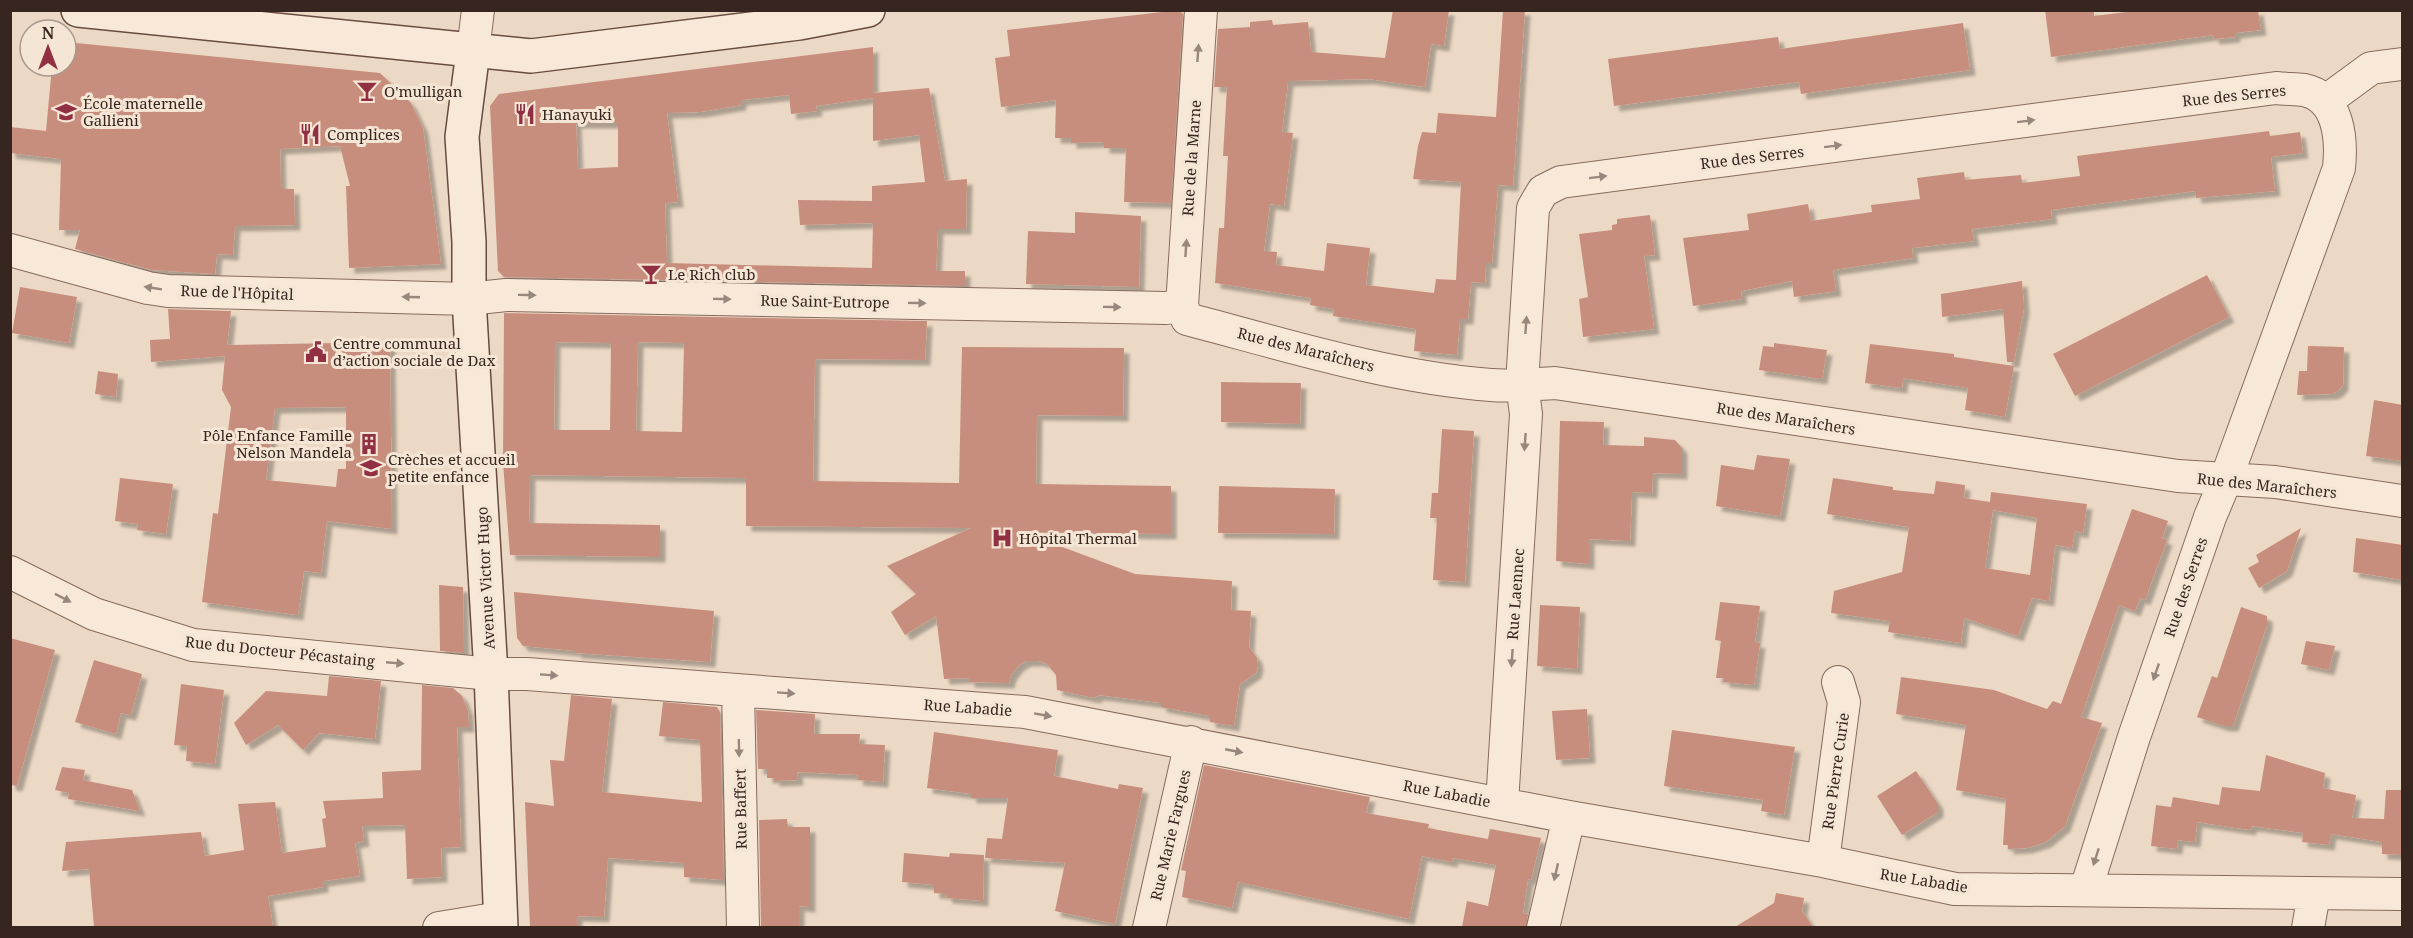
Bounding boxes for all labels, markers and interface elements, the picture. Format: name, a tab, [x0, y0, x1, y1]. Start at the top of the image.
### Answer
north arrow	[18, 18, 78, 78]
text: N	[42, 22, 55, 44]
one-way arrow	[1194, 44, 1203, 63]
bar icon: O'mulligan	[355, 79, 379, 103]
street label: Rue des Serres	[2181, 80, 2287, 110]
place label: O'mulligan	[384, 81, 463, 101]
place label: École maternelle Gallieni	[83, 93, 203, 130]
street label: Rue de la Marne	[1177, 99, 1205, 217]
school or university icon: École maternelle Gallieni	[54, 100, 78, 124]
restaurant icon: Hanayuki	[513, 102, 537, 126]
place label: Hanayuki	[542, 104, 612, 124]
one-way arrow	[2017, 116, 2036, 125]
restaurant icon: Complices	[298, 122, 322, 146]
place label: Complices	[327, 124, 400, 144]
street label: Rue des Serres	[1699, 141, 1805, 173]
one-way arrow	[1823, 141, 1842, 151]
one-way arrow	[1588, 172, 1607, 181]
one-way arrow	[1181, 238, 1190, 257]
bar icon: Le Rich club	[639, 262, 663, 286]
place label: Le Rich club	[668, 264, 755, 284]
street label: Rue de l'Hôpital	[180, 280, 294, 304]
one-way arrow	[143, 284, 162, 293]
one-way arrow	[518, 290, 537, 300]
street label: Rue Saint-Eutrope	[760, 290, 890, 312]
one-way arrow	[401, 292, 420, 302]
one-way arrow	[713, 294, 732, 304]
one-way arrow	[908, 298, 927, 308]
one-way arrow	[1103, 302, 1122, 312]
one-way arrow	[1521, 316, 1530, 335]
street label: Rue des Maraîchers	[1235, 322, 1377, 376]
place label: Centre communal d’action sociale de Dax	[333, 333, 496, 370]
public building icon: Centre communal d’action sociale de Dax	[304, 340, 328, 364]
street label: Rue des Maraîchers	[1715, 397, 1857, 439]
place label: Pôle Enfance Famille Nelson Mandela	[203, 425, 352, 462]
building icon: Pôle Enfance Famille Nelson Mandela	[357, 432, 381, 456]
one-way arrow	[1520, 432, 1529, 451]
place label: Crèches et accueil petite enfance	[388, 449, 516, 486]
school or university icon: Crèches et accueil petite enfance	[359, 456, 383, 480]
street label: Rue des Maraîchers	[2196, 468, 2338, 502]
street label: Avenue Victor Hugo	[471, 506, 499, 650]
hospital icon: Hôpital Thermal	[990, 526, 1014, 550]
place label: Hôpital Thermal	[1019, 528, 1137, 548]
street label: Rue des Serres	[2159, 534, 2212, 640]
street label: Rue Laennec	[1502, 547, 1528, 641]
one-way arrow	[54, 594, 71, 603]
street label: Rue du Docteur Pécastaing	[184, 631, 376, 671]
one-way arrow	[1507, 648, 1516, 667]
one-way arrow	[386, 658, 405, 668]
one-way arrow	[2151, 663, 2161, 681]
one-way arrow	[540, 670, 559, 680]
one-way arrow	[776, 688, 795, 698]
street label: Rue Labadie	[923, 694, 1013, 720]
one-way arrow	[1033, 711, 1052, 720]
street label: Rue Pierre Curie	[1817, 711, 1853, 831]
one-way arrow	[734, 739, 744, 758]
one-way arrow	[1225, 747, 1244, 756]
street label: Rue Marie Fargues	[1145, 767, 1195, 902]
street label: Rue Baffert	[729, 769, 751, 849]
street label: Rue Labadie	[1402, 775, 1492, 811]
one-way arrow	[2090, 848, 2100, 866]
one-way arrow	[1550, 863, 1560, 882]
street label: Rue Labadie	[1879, 863, 1969, 897]

